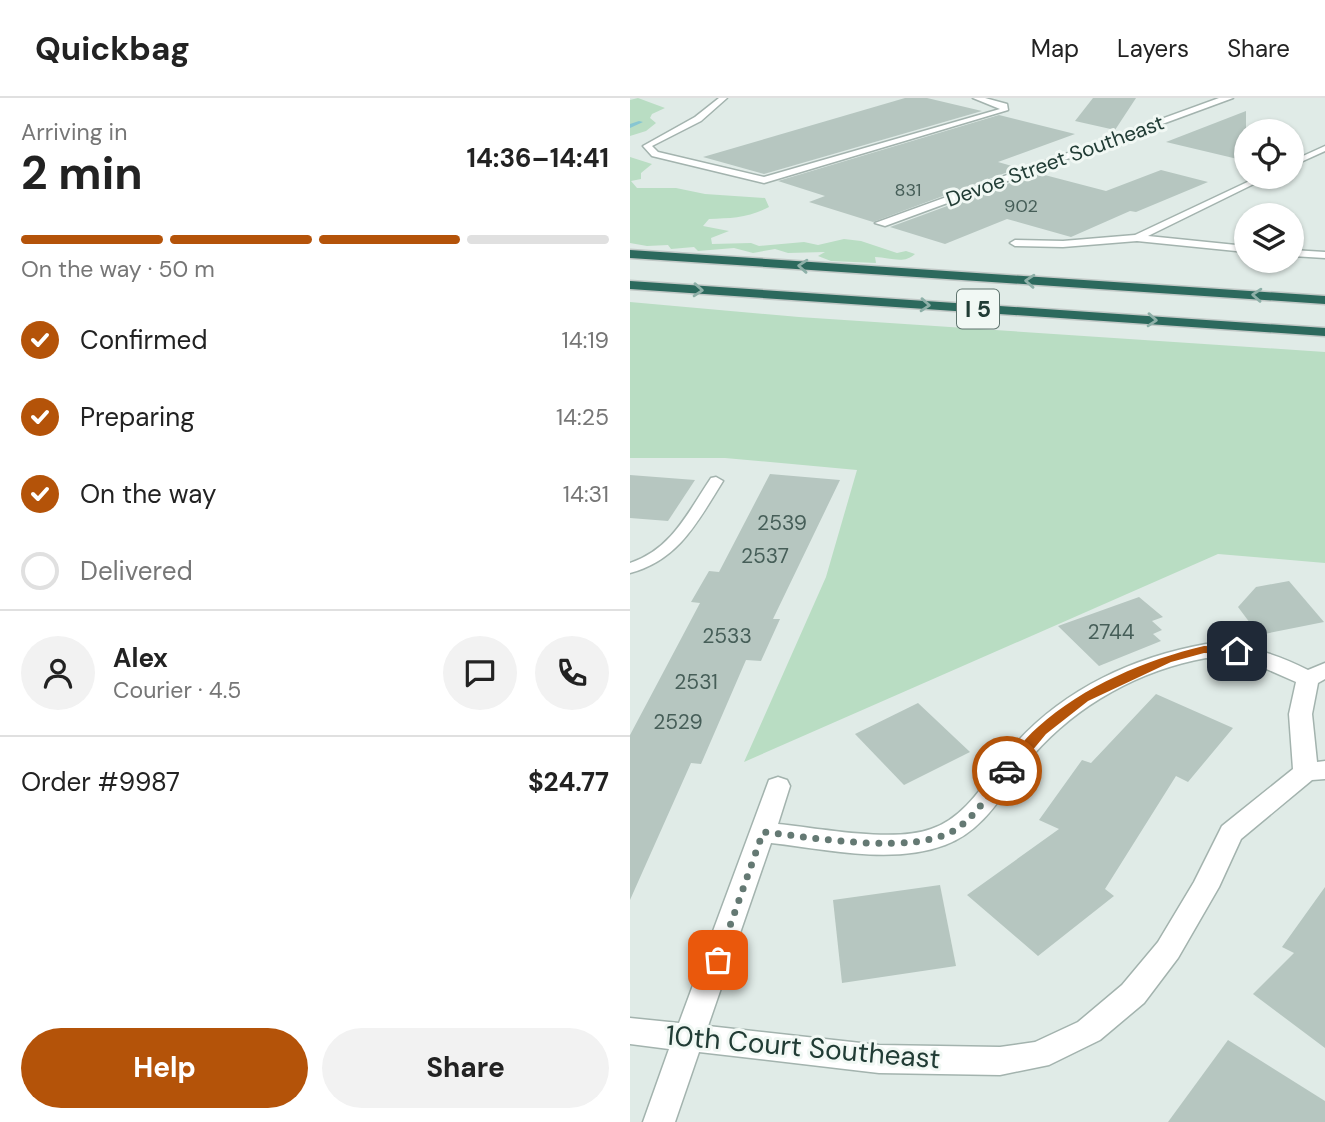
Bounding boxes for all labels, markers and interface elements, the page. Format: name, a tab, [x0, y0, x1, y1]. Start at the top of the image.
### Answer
text: Quickbag	[35, 27, 190, 70]
text: Map	[1031, 33, 1079, 64]
text: Layers	[1117, 33, 1189, 64]
text: Share	[1227, 33, 1290, 64]
street label: Devoe Street Southeast	[942, 108, 1168, 214]
text: Arriving in	[21, 117, 127, 147]
map controls	[1234, 119, 1304, 273]
button: locate	[1234, 119, 1304, 189]
text: 14:36–14:41	[466, 141, 609, 175]
text: 2 min	[21, 143, 143, 203]
house number: 831	[895, 178, 921, 202]
house number: 902	[1004, 194, 1038, 218]
button: layers	[1234, 203, 1304, 273]
text: On the way · 50 m	[21, 254, 215, 284]
one-way arrow	[797, 258, 808, 273]
one-way arrow	[1024, 273, 1035, 288]
one-way arrow	[693, 282, 704, 297]
one-way arrow	[1251, 288, 1262, 303]
road number: I 5	[957, 290, 999, 328]
one-way arrow	[920, 297, 931, 312]
one-way arrow	[1147, 313, 1158, 328]
icon: check	[21, 321, 59, 359]
text: Confirmed	[80, 323, 207, 357]
text: 14:19	[562, 325, 609, 355]
icon: check	[21, 398, 59, 436]
text: Preparing	[80, 400, 195, 434]
text: 14:25	[556, 402, 609, 432]
icon: check	[21, 475, 59, 513]
text: On the way	[80, 477, 216, 511]
text: 14:31	[563, 479, 609, 509]
house number: 2539	[757, 509, 807, 537]
house number: 2537	[741, 542, 789, 570]
text: Delivered	[80, 554, 193, 588]
house number: 2744	[1087, 618, 1135, 646]
pin	[1207, 621, 1267, 681]
house number: 2533	[702, 622, 752, 650]
icon: home	[1218, 632, 1256, 670]
button: person	[21, 636, 95, 710]
button: chat	[443, 636, 517, 710]
button: phone	[535, 636, 609, 710]
text: Alex	[113, 641, 168, 675]
house number: 2531	[674, 668, 718, 696]
text: Courier · 4.5	[113, 675, 241, 705]
house number: 2529	[653, 708, 703, 736]
courier	[972, 736, 1042, 806]
icon: car	[988, 752, 1026, 790]
text: Order #9987	[21, 765, 180, 799]
text: $24.77	[528, 765, 609, 799]
pin	[688, 930, 748, 990]
icon: bag	[699, 941, 737, 979]
street label: 10th Court Southeast	[664, 1017, 942, 1077]
button: Help	[21, 1028, 308, 1108]
button: Share	[322, 1028, 609, 1108]

